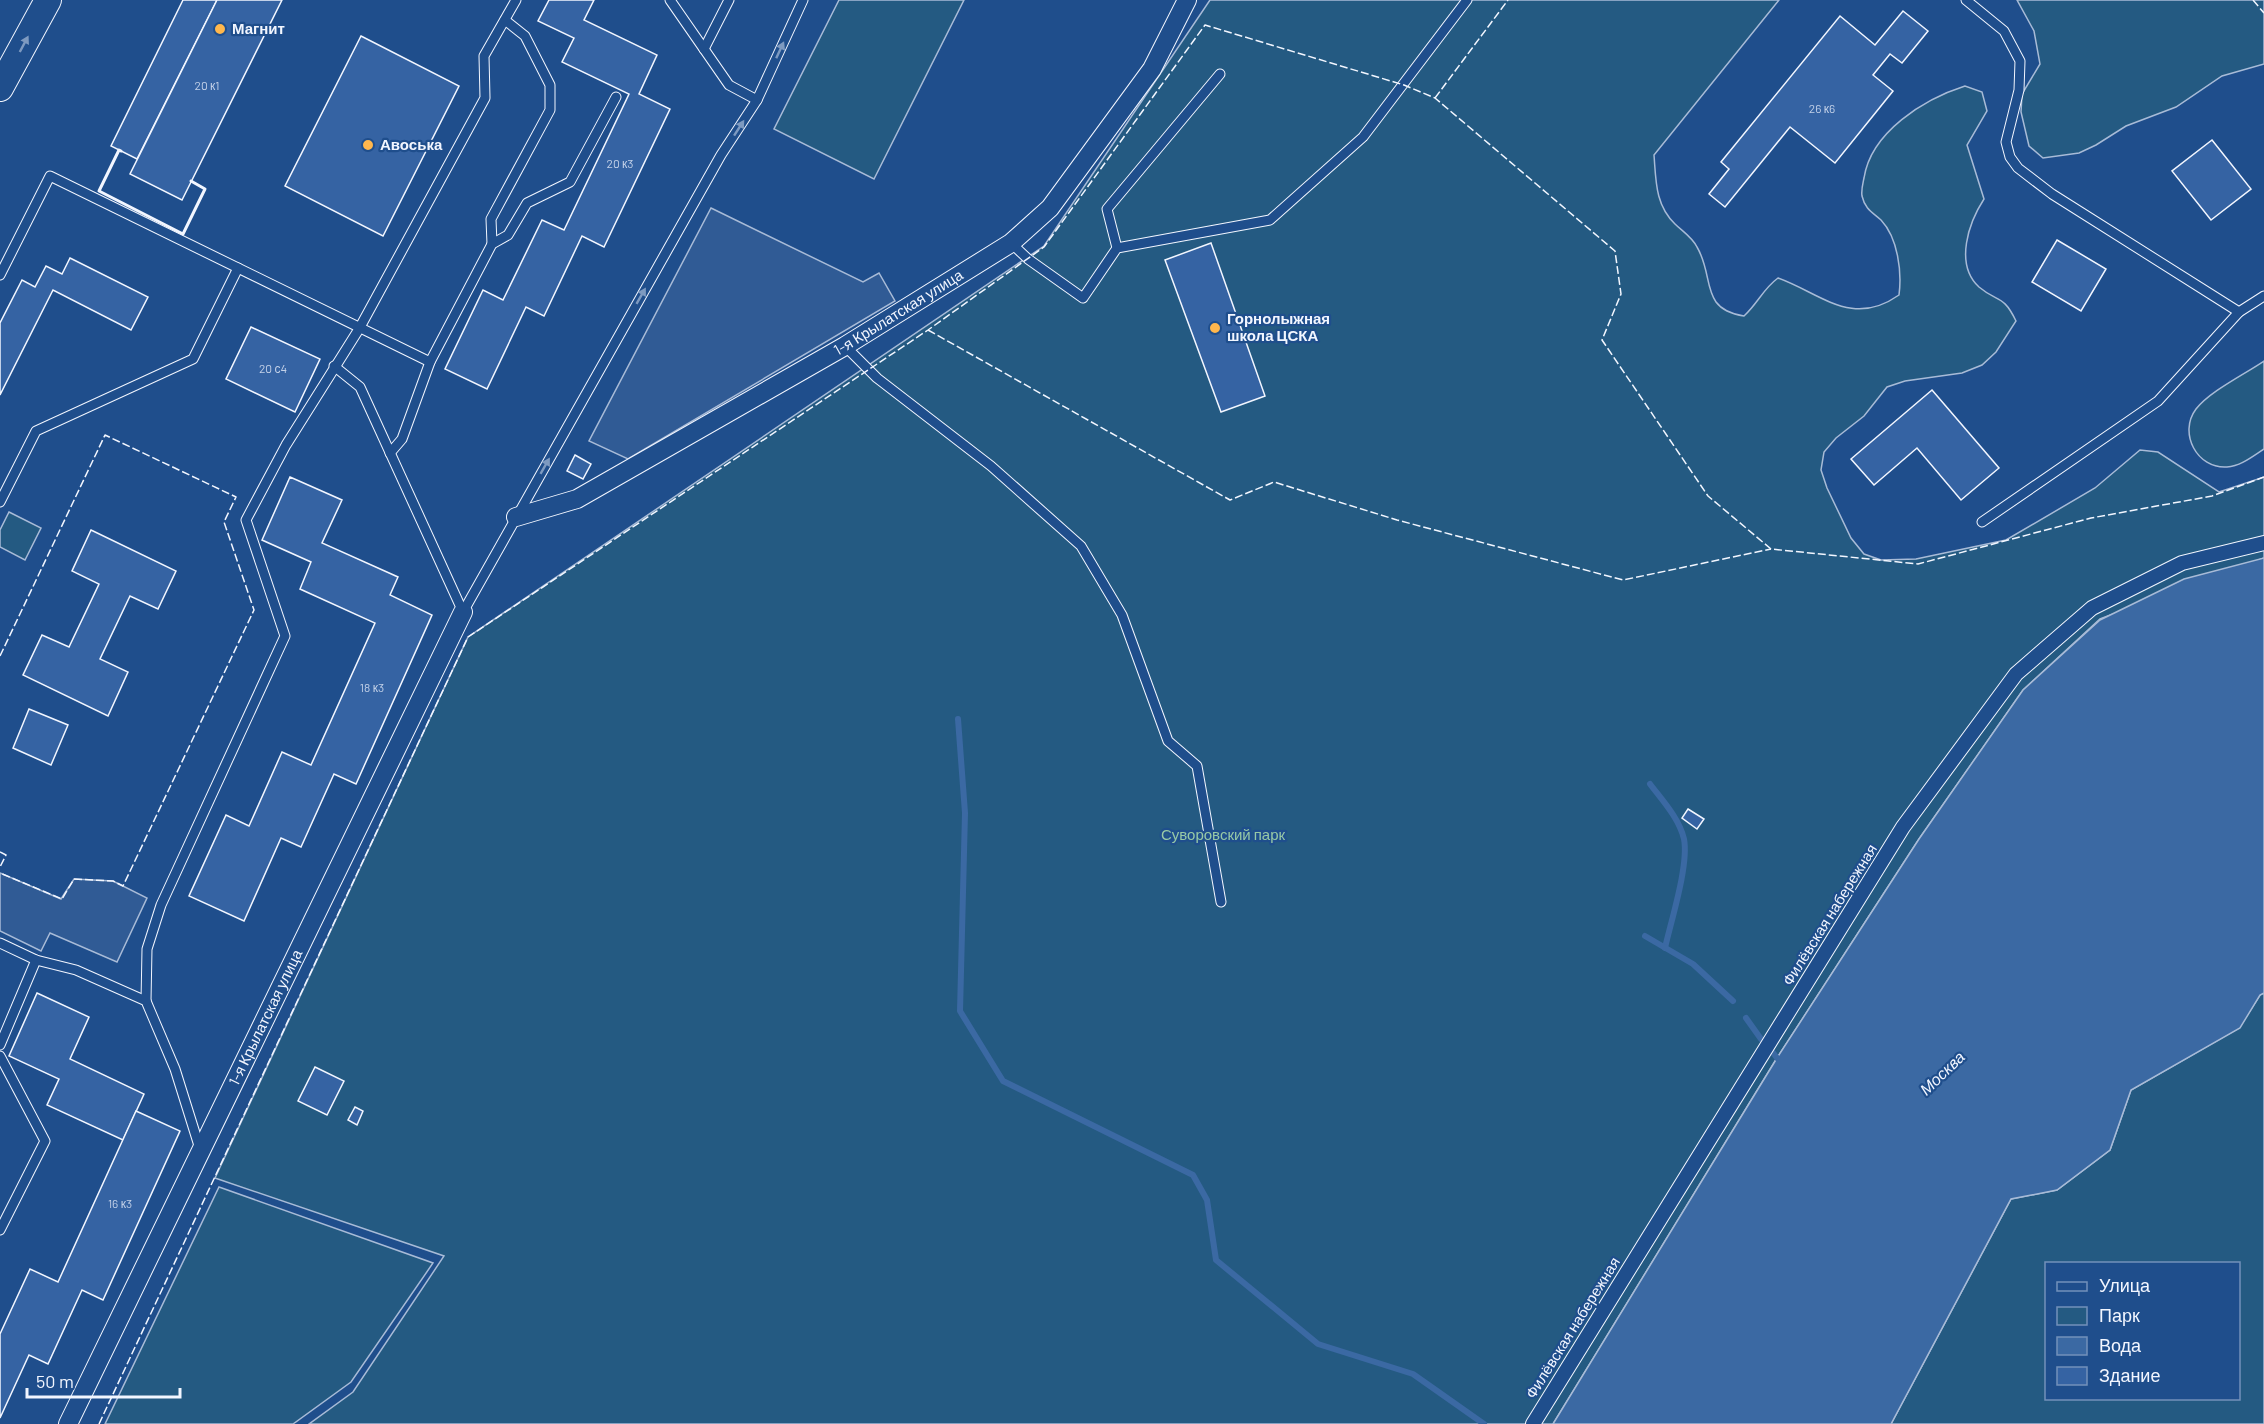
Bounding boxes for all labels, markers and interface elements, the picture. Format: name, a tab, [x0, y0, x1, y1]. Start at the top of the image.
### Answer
place label: Магнит	[232, 19, 285, 37]
marker: Магнит	[213, 22, 227, 36]
one-way arrow	[19, 35, 29, 52]
one-way arrow	[775, 41, 785, 59]
house number: 20 к1	[194, 78, 220, 92]
house number: 26 к6	[1809, 101, 1835, 115]
one-way arrow	[733, 120, 744, 136]
place label: Авоська	[380, 135, 443, 153]
marker: Авоська	[361, 138, 375, 152]
house number: 20 к3	[606, 156, 634, 170]
street label: 1-я Крылатская улица	[830, 265, 966, 359]
one-way arrow	[636, 288, 646, 305]
place label: Горнолыжная школа ЦСКА	[1227, 309, 1330, 344]
marker: Горнолыжная школа ЦСКА	[1208, 321, 1222, 335]
house number: 20 с4	[259, 361, 287, 375]
one-way arrow	[540, 457, 550, 474]
house number: 18 к3	[360, 680, 384, 694]
park label: Суворовский парк	[1161, 825, 1286, 843]
street label: Филёвская набережная	[1778, 840, 1880, 988]
street label: 1-я Крылатская улица	[224, 946, 306, 1088]
water label: Москва	[1915, 1047, 1968, 1098]
house number: 16 к3	[108, 1196, 132, 1210]
street label: Филёвская набережная	[1521, 1253, 1623, 1401]
legend	[2045, 1262, 2240, 1400]
text: Улица	[2099, 1274, 2151, 1296]
text: Парк	[2099, 1304, 2140, 1326]
text: Вода	[2099, 1334, 2142, 1356]
scale bar	[27, 1361, 180, 1399]
text: Здание	[2099, 1364, 2160, 1386]
text: 50 m	[36, 1370, 74, 1392]

